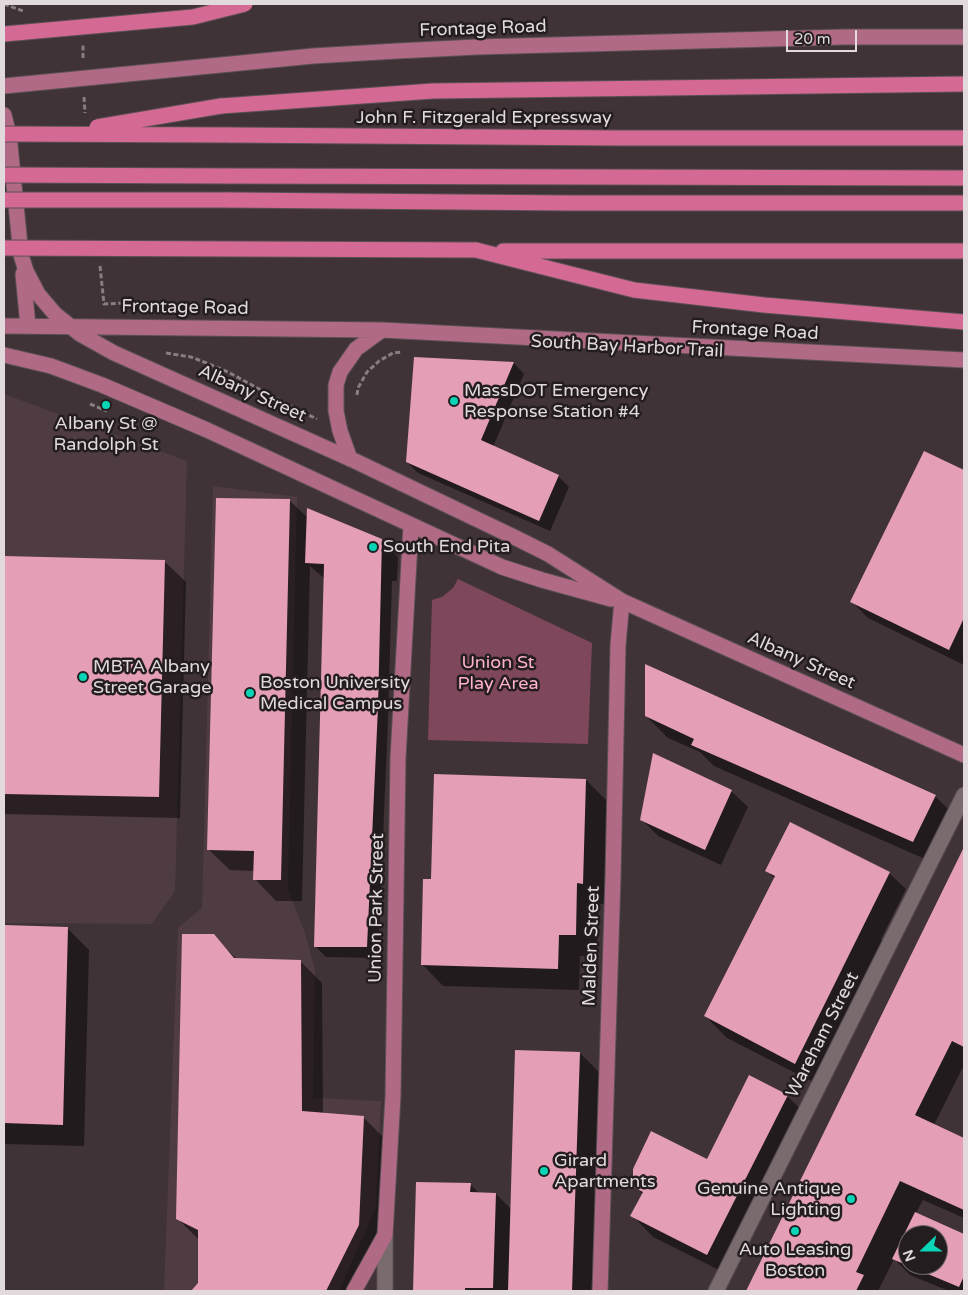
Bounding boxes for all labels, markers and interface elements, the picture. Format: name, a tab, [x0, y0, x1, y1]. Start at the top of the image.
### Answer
street label: Frontage Road	[419, 16, 547, 42]
scale bar	[788, 20, 859, 52]
text: 20 m	[794, 30, 831, 48]
street label: John F. Fitzgerald Expressway	[356, 107, 612, 129]
street label: Frontage Road	[121, 296, 249, 320]
street label: Frontage Road	[691, 317, 819, 345]
street label: South Bay Harbor Trail	[530, 331, 724, 363]
street label: Albany Street	[195, 361, 309, 427]
place label: MassDOT Emergency Response Station #4	[464, 380, 648, 422]
marker: MassDOT Emergency Response Station #4	[448, 395, 460, 407]
marker: Albany St @ Randolph St	[100, 399, 112, 411]
place label: Albany St @ Randolph St	[53, 413, 159, 456]
place label: South End Pita	[383, 536, 510, 558]
marker: South End Pita	[367, 541, 379, 553]
street label: Albany Street	[744, 628, 858, 694]
park label: Union St Play Area	[457, 652, 539, 694]
place label: MBTA Albany Street Garage	[93, 656, 211, 699]
marker: MBTA Albany Street Garage	[77, 671, 89, 683]
place label: Boston University Medical Campus	[260, 672, 410, 714]
marker: Boston University Medical Campus	[244, 687, 256, 699]
street label: Union Park Street	[365, 833, 389, 983]
street label: Malden Street	[579, 885, 605, 1007]
street label: Wareham Street	[782, 969, 864, 1101]
place label: Girard Apartments	[554, 1150, 656, 1192]
marker: Girard Apartments	[538, 1165, 550, 1177]
place label: Genuine Antique Lighting	[697, 1178, 841, 1220]
marker: Genuine Antique Lighting	[845, 1193, 857, 1205]
marker: Auto Leasing Boston	[789, 1225, 801, 1237]
north arrow	[898, 1225, 948, 1275]
place label: Auto Leasing Boston	[739, 1239, 851, 1282]
text: N	[900, 1247, 920, 1264]

